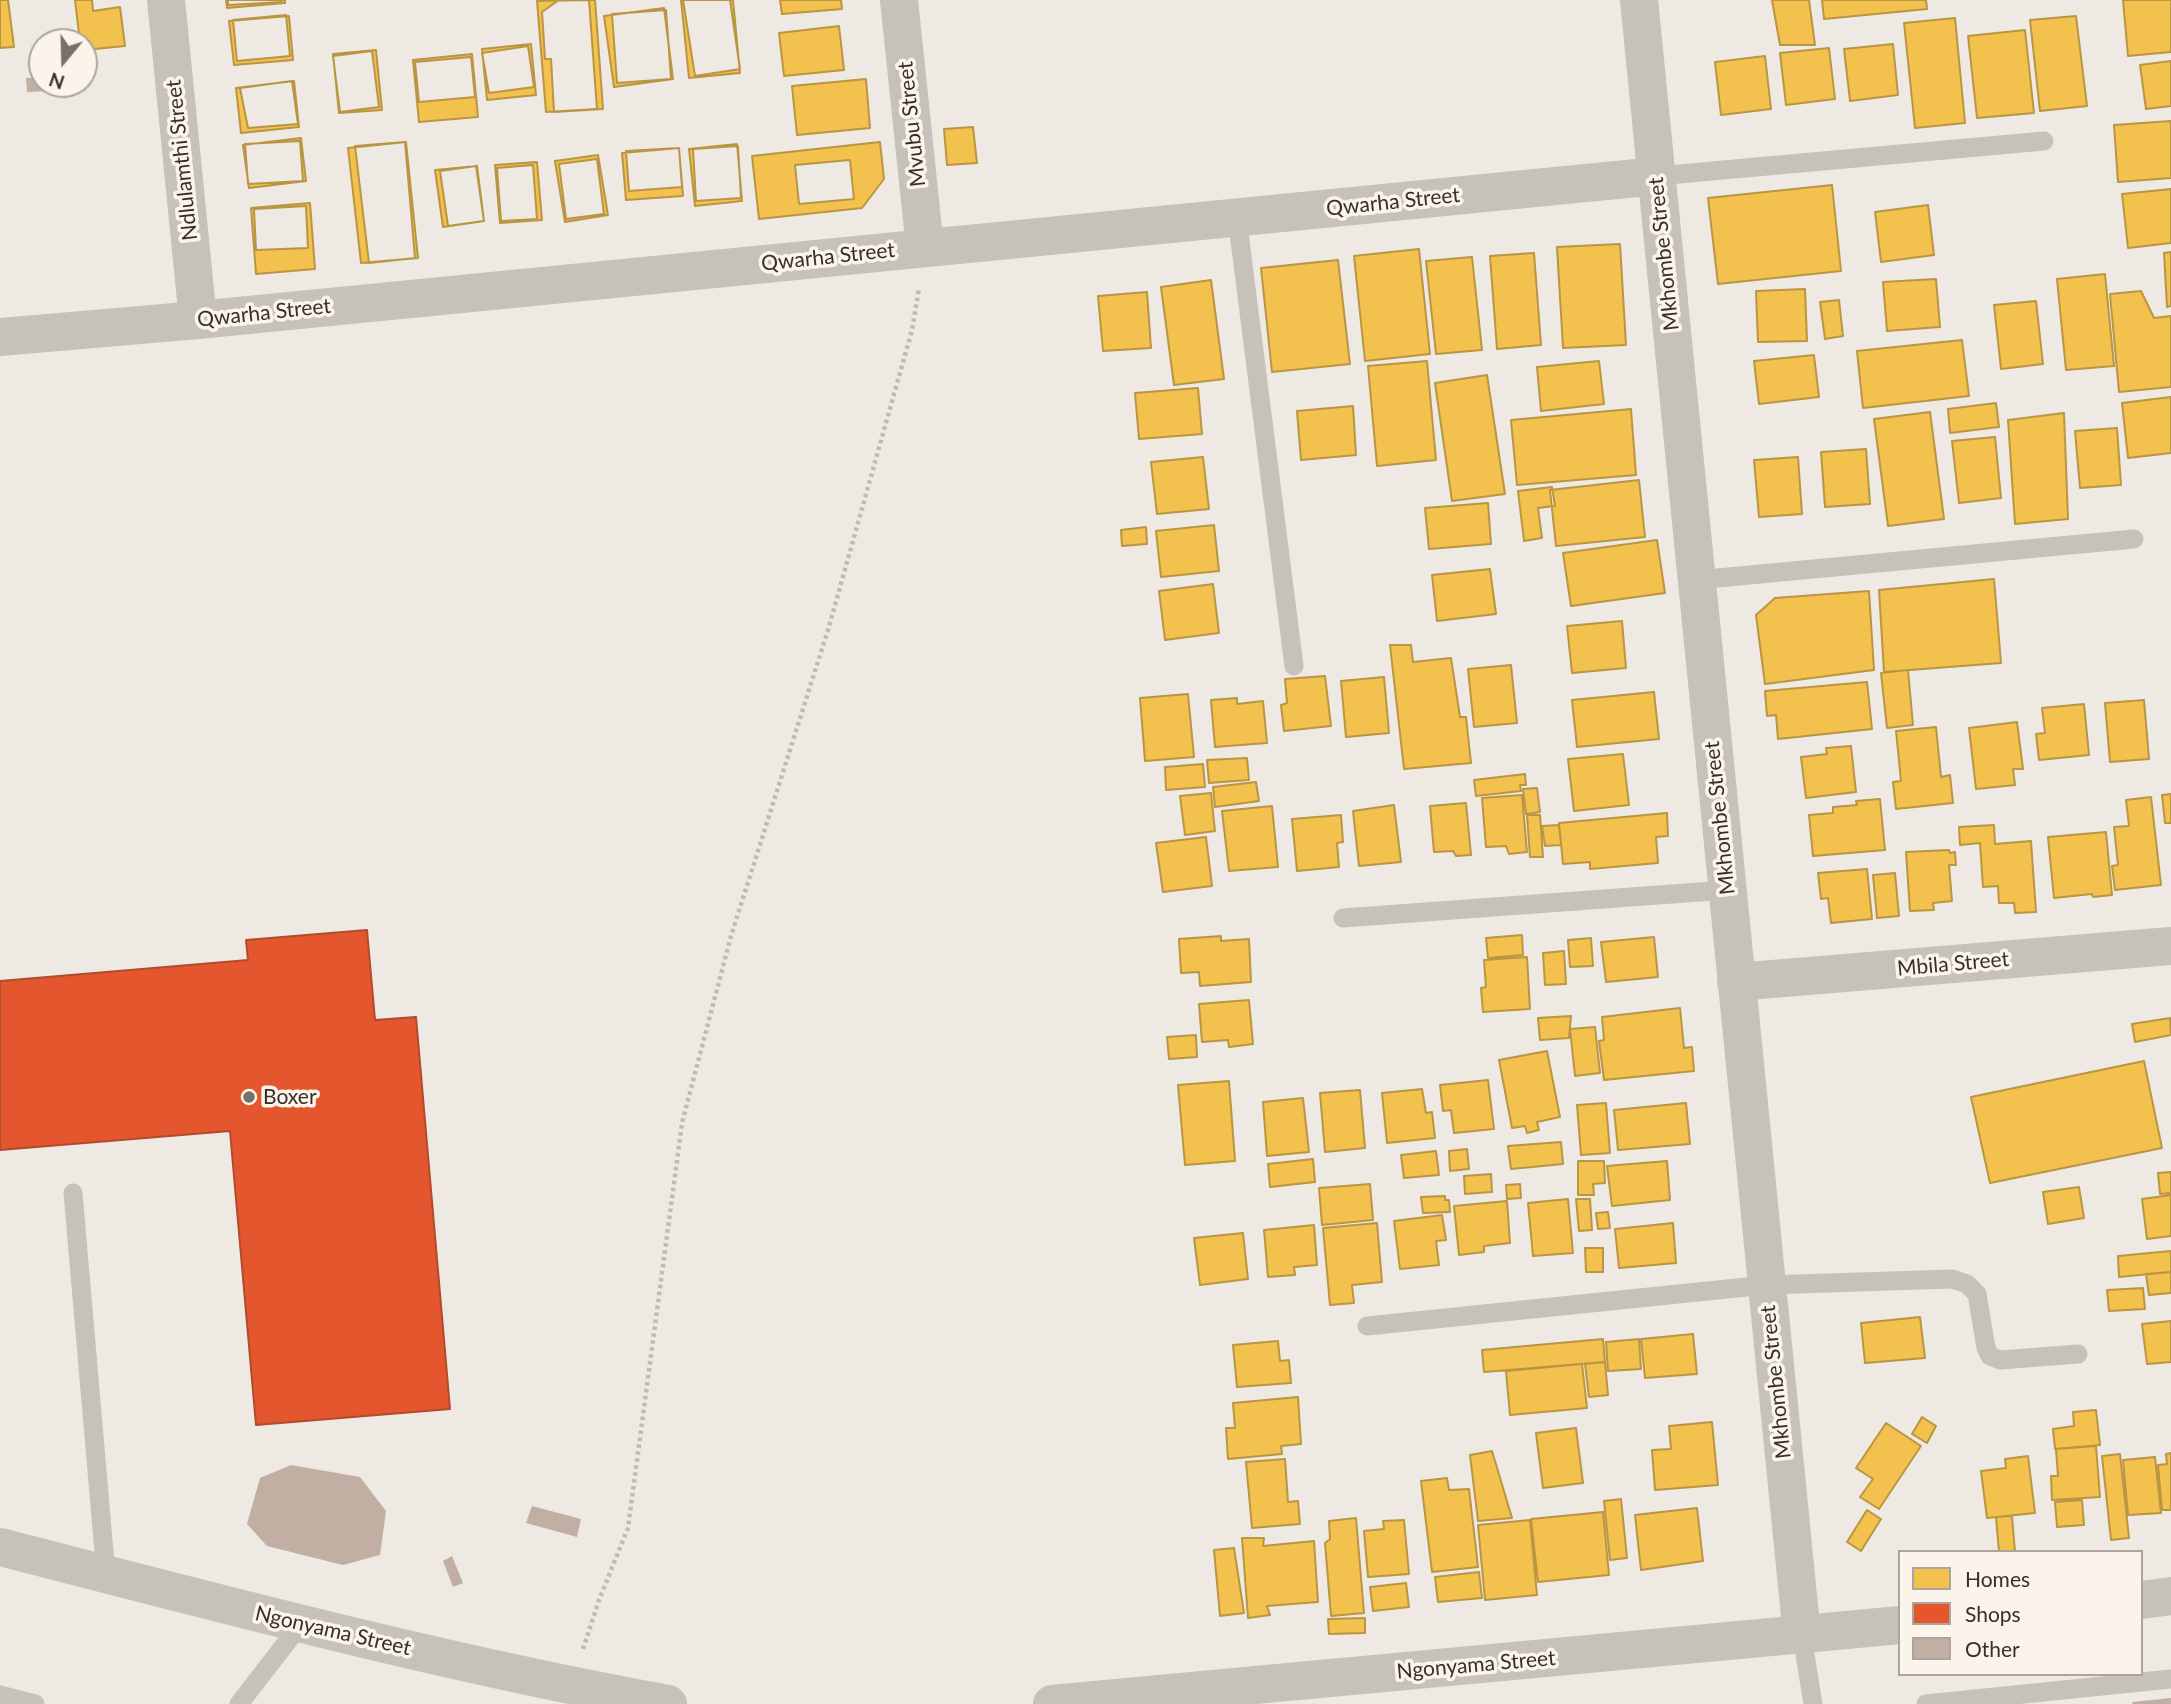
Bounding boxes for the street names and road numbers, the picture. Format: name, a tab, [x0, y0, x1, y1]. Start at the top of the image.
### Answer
street label: Mvubu Street	[893, 60, 931, 188]
street label: Ndlulamthi Street	[161, 78, 203, 242]
street label: Mkhombe Street	[1643, 176, 1685, 332]
street label: Qwarha Street	[1325, 182, 1461, 222]
street label: Qwarha Street	[760, 237, 896, 277]
street label: Qwarha Street	[196, 293, 332, 333]
street label: Mkhombe Street	[1699, 740, 1741, 896]
street label: Mbila Street	[1896, 947, 2010, 981]
street label: Mkhombe Street	[1755, 1304, 1797, 1460]
street label: Ngonyama Street	[253, 1601, 413, 1661]
street label: Ngonyama Street	[1396, 1646, 1556, 1684]

